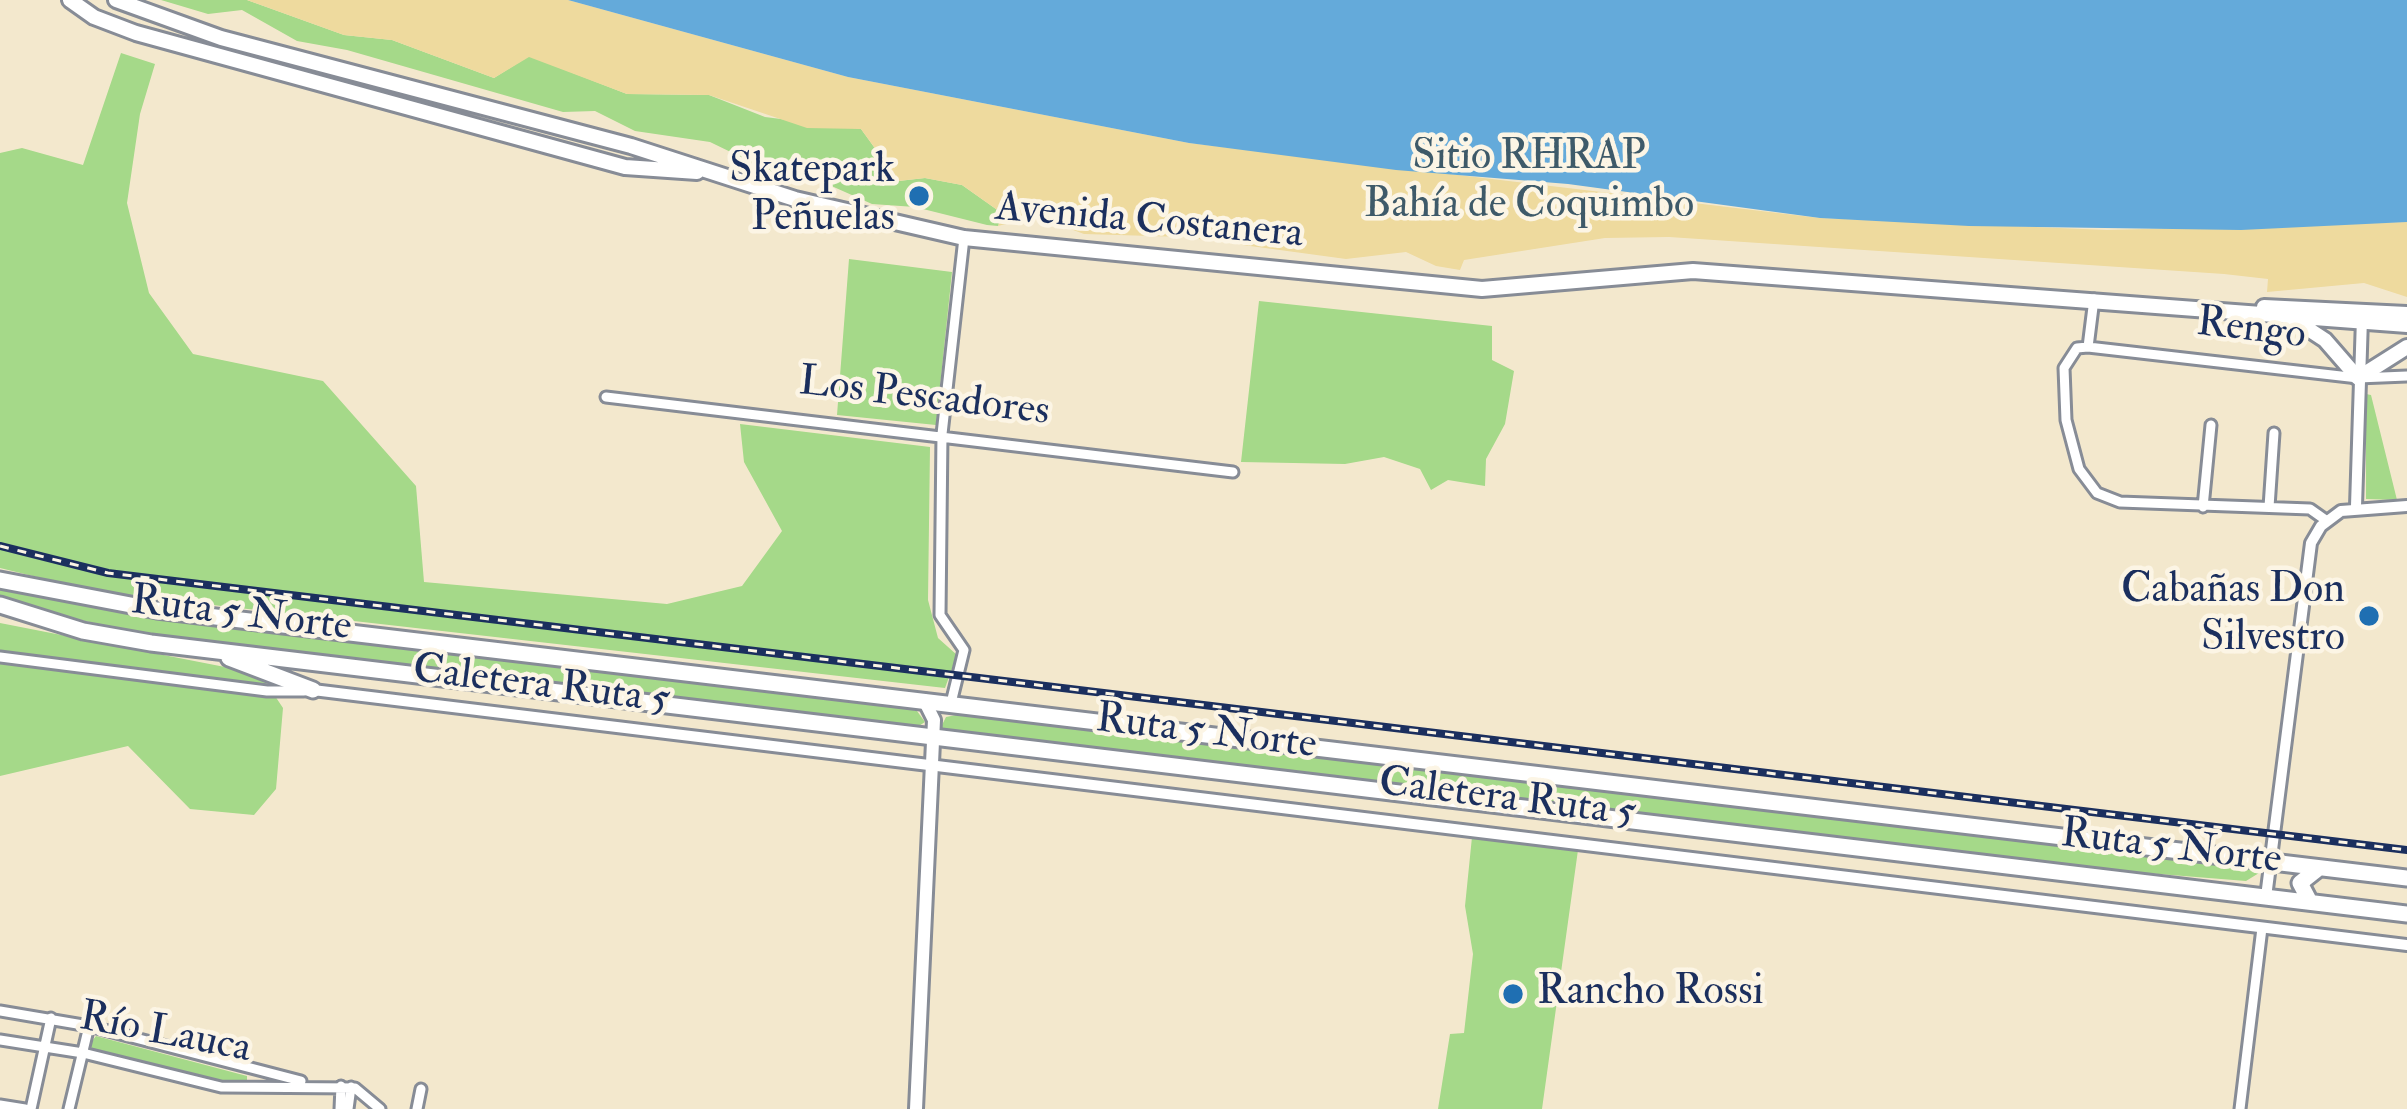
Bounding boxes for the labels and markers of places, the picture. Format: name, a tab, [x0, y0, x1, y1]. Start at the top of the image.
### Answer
place label: Skatepark Peñuelas	[729, 147, 895, 246]
marker: Skatepark Peñuelas	[906, 183, 932, 209]
place label: Cabañas Don Silvestro	[2121, 567, 2345, 666]
marker: Cabañas Don Silvestro	[2356, 603, 2382, 629]
place label: Rancho Rossi	[1537, 969, 1764, 1019]
marker: Rancho Rossi	[1500, 981, 1526, 1007]

